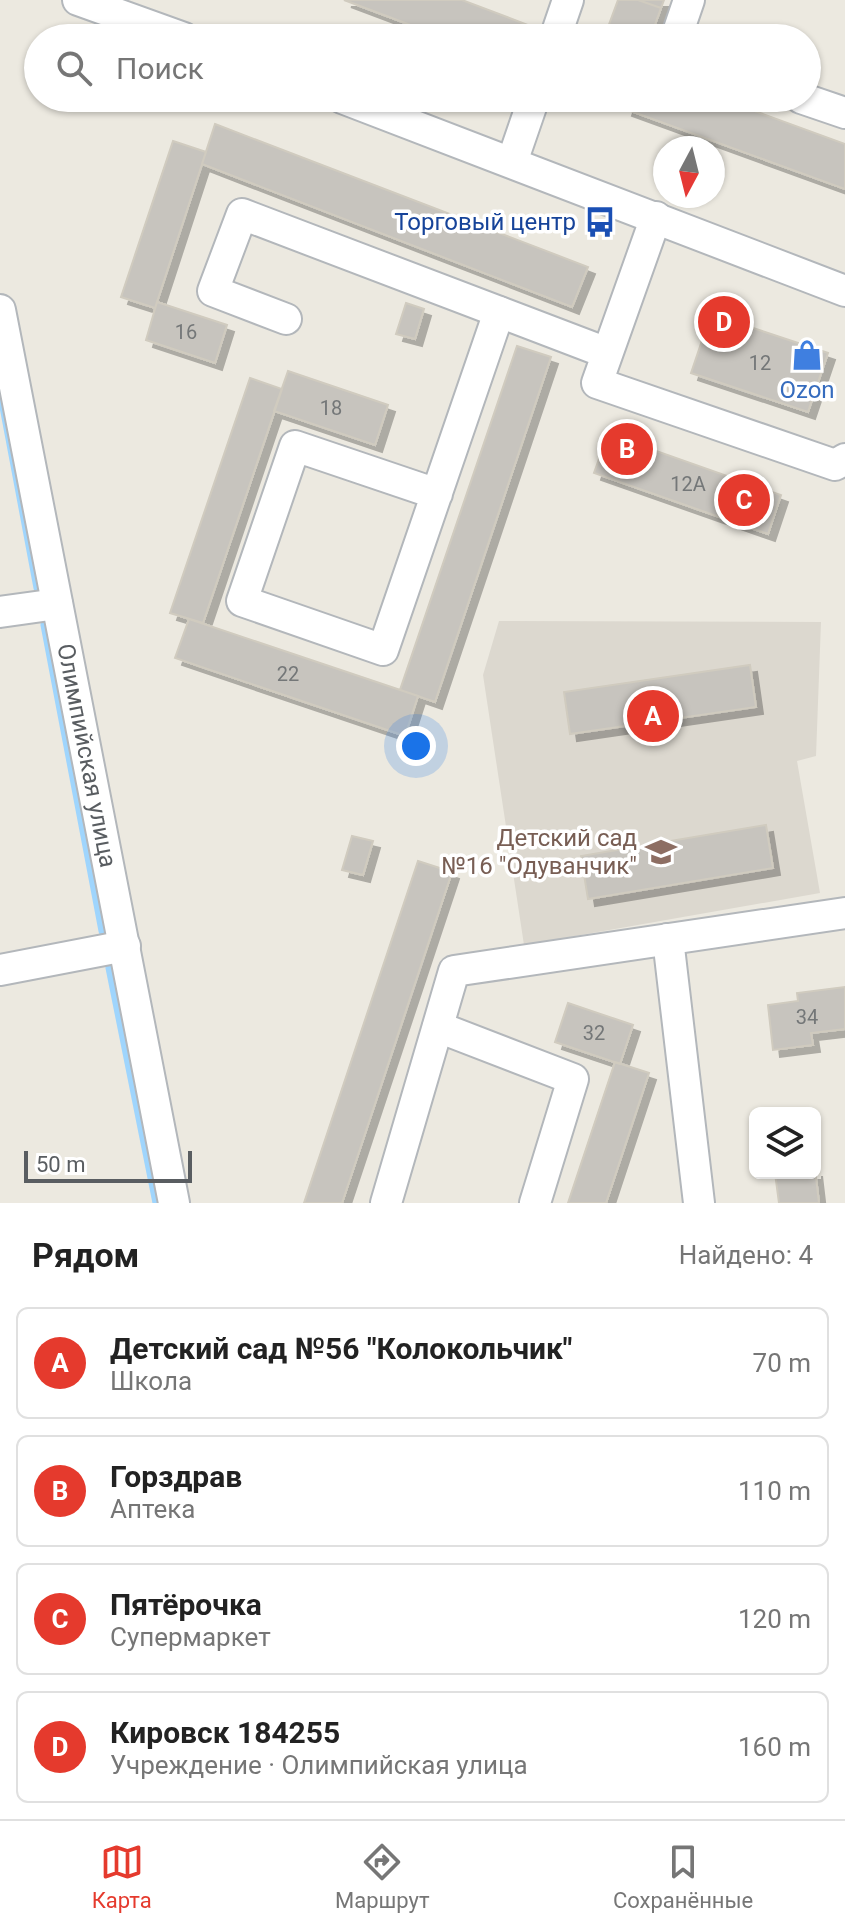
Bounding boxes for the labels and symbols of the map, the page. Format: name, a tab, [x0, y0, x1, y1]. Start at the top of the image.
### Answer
north arrow	[653, 136, 725, 208]
bus stop icon: Торговый центр	[583, 205, 617, 239]
place label: Торговый центр	[394, 208, 576, 236]
pin: D	[698, 292, 750, 352]
house number: 16	[175, 320, 197, 344]
shop icon: Ozon	[790, 338, 824, 372]
house number: 12	[749, 351, 771, 375]
place label: Ozon	[779, 376, 835, 404]
house number: 18	[320, 396, 342, 420]
pin: B	[601, 419, 653, 479]
pin: C	[718, 470, 770, 530]
house number: 12А	[670, 472, 706, 496]
street label: Олимпийская улица	[51, 641, 122, 870]
house number: 22	[277, 662, 299, 686]
pin: A	[627, 686, 679, 746]
your location	[396, 726, 436, 766]
place label: Детский сад №16 "Одуванчик"	[441, 824, 637, 880]
school or university icon: Детский сад №16 "Одуванчик"	[644, 835, 678, 869]
house number: 34	[796, 1005, 818, 1029]
house number: 32	[583, 1021, 605, 1045]
scale bar	[24, 1147, 192, 1183]

